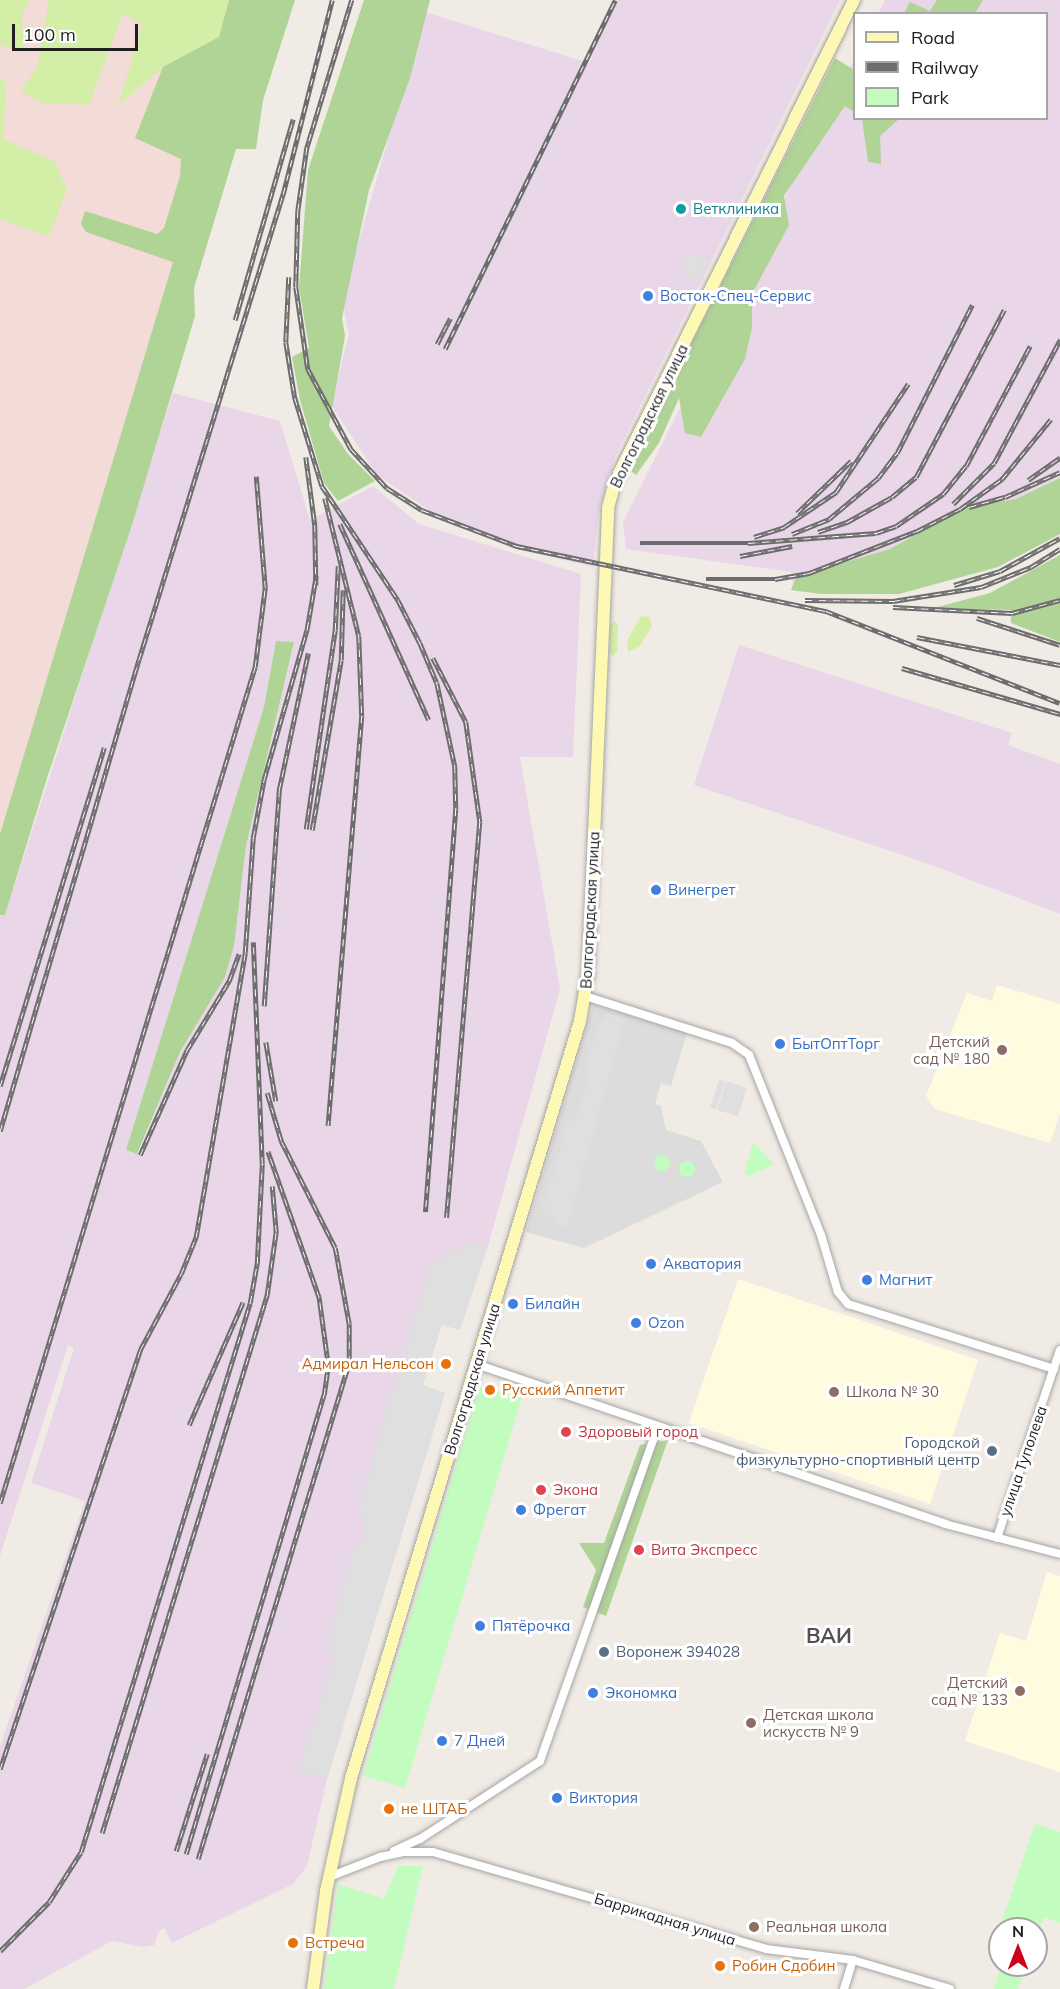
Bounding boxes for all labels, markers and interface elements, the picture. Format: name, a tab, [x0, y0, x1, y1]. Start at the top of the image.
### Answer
scale bar	[15, 12, 141, 50]
legend	[853, 12, 1048, 120]
text: 100 m	[23, 23, 76, 46]
text: Road	[911, 26, 955, 49]
text: Railway	[911, 56, 979, 79]
text: Park	[911, 86, 949, 109]
place label: Ветклиника	[693, 200, 779, 218]
marker: Ветклиника	[674, 202, 688, 216]
place label: Восток-Спец-Сервис	[660, 287, 812, 305]
marker: Восток-Спец-Сервис	[641, 289, 655, 303]
street label: Волгоградская улица	[606, 341, 692, 491]
street label: Волгоградская улица	[577, 831, 603, 989]
place label: Винегрет	[668, 881, 735, 899]
marker: Винегрет	[649, 883, 663, 897]
place label: Детский сад № 180	[913, 1032, 990, 1067]
place label: БытОптТорг	[792, 1035, 880, 1053]
marker: БытОптТорг	[773, 1037, 787, 1051]
marker: Детский сад № 180	[995, 1043, 1009, 1057]
place label: Акватория	[663, 1255, 741, 1273]
marker: Акватория	[644, 1257, 658, 1271]
place label: Магнит	[879, 1271, 932, 1289]
marker: Магнит	[860, 1273, 874, 1287]
place label: Билайн	[525, 1295, 580, 1313]
marker: Билайн	[506, 1297, 520, 1311]
street label: Волгоградская улица	[440, 1301, 504, 1457]
place label: Ozon	[648, 1314, 685, 1332]
marker: Ozon	[629, 1316, 643, 1330]
place label: Адмирал Нельсон	[302, 1355, 434, 1373]
marker: Адмирал Нельсон	[439, 1357, 453, 1371]
place label: Русский Аппетит	[502, 1381, 625, 1399]
marker: Русский Аппетит	[483, 1383, 497, 1397]
place label: Школа № 30	[846, 1383, 939, 1401]
marker: Школа № 30	[827, 1385, 841, 1399]
street label: улица Туполева	[996, 1403, 1050, 1519]
place label: Здоровый город	[578, 1423, 698, 1441]
marker: Здоровый город	[559, 1425, 573, 1439]
place label: Городской физкультурно-спортивный центр	[736, 1433, 980, 1468]
marker: Городской физкультурно-спортивный центр	[985, 1444, 999, 1458]
place label: Экона	[553, 1481, 598, 1499]
marker: Экона	[534, 1483, 548, 1497]
place label: Фрегат	[533, 1501, 586, 1519]
marker: Фрегат	[514, 1503, 528, 1517]
place label: Вита Экспресс	[651, 1541, 758, 1559]
marker: Вита Экспресс	[632, 1543, 646, 1557]
place label: Пятёрочка	[492, 1617, 570, 1635]
marker: Пятёрочка	[473, 1619, 487, 1633]
district label: ВАИ	[806, 1622, 852, 1648]
place label: Воронеж 394028	[616, 1643, 740, 1661]
marker: Воронеж 394028	[597, 1645, 611, 1659]
place label: Детский сад № 133	[931, 1673, 1008, 1708]
place label: Экономка	[605, 1684, 677, 1702]
marker: Детский сад № 133	[1013, 1684, 1027, 1698]
marker: Экономка	[586, 1686, 600, 1700]
place label: Детская школа искусств № 9	[763, 1705, 874, 1740]
marker: Детская школа искусств № 9	[744, 1716, 758, 1730]
place label: 7 Дней	[454, 1732, 505, 1750]
marker: 7 Дней	[435, 1734, 449, 1748]
place label: Виктория	[569, 1789, 638, 1807]
marker: Виктория	[550, 1791, 564, 1805]
place label: не ШТАБ	[401, 1800, 467, 1818]
marker: не ШТАБ	[382, 1802, 396, 1816]
street label: Баррикадная улица	[592, 1889, 738, 1949]
north arrow	[988, 1917, 1048, 1977]
place label: Реальная школа	[766, 1918, 887, 1936]
marker: Реальная школа	[747, 1920, 761, 1934]
text: N	[1012, 1921, 1024, 1941]
place label: Встреча	[305, 1934, 365, 1952]
marker: Встреча	[286, 1936, 300, 1950]
place label: Робин Сдобин	[732, 1957, 835, 1975]
marker: Робин Сдобин	[713, 1959, 727, 1973]

